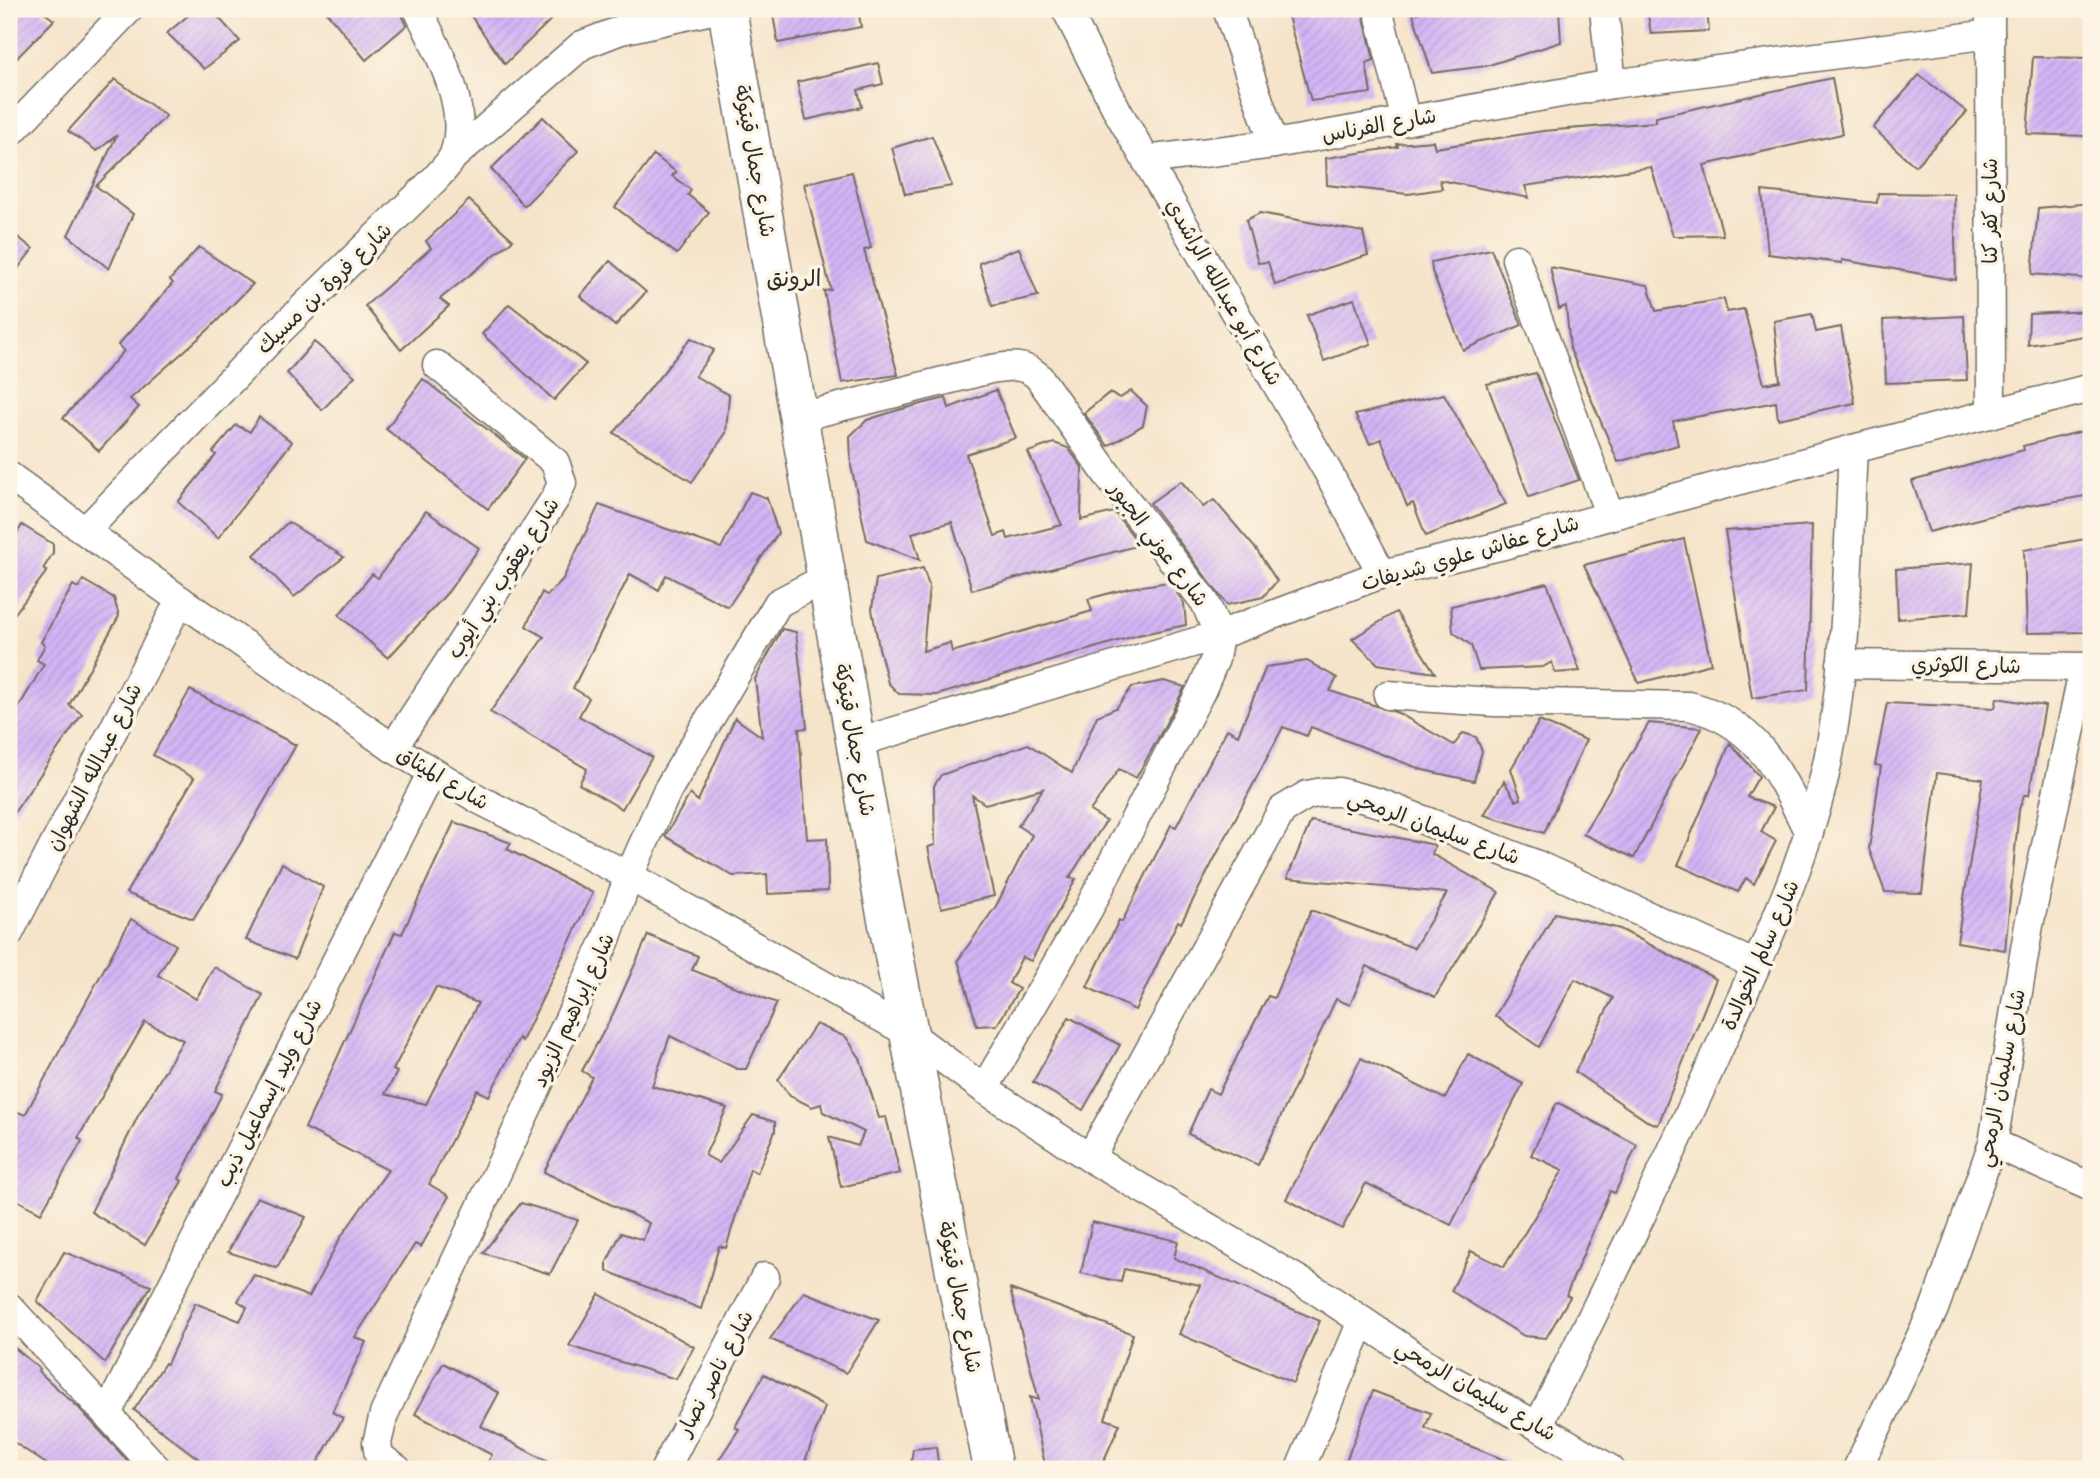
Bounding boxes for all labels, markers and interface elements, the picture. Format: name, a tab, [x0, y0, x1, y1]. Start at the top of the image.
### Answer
street label: شارع جمال قيتوكة	[727, 82, 786, 240]
street label: شارع الفرناس	[1319, 97, 1439, 150]
street label: شارع كفر كنا	[1972, 158, 2005, 264]
street label: شارع أبو عبدالله الراشدي	[1158, 192, 1292, 391]
street label: شارع فروة بن مسيك	[247, 213, 399, 361]
district label: الرونق	[767, 259, 821, 294]
street label: شارع عوني الجبور	[1098, 472, 1218, 615]
street label: شارع يعقوب بني أيوب	[437, 490, 570, 667]
street label: شارع عفاش علوي شديفات	[1357, 505, 1582, 598]
street label: شارع الكوثري	[1911, 646, 2021, 681]
street label: شارع جمال قيتوكة	[827, 661, 886, 819]
street label: شارع عبدالله الشهوان	[36, 676, 149, 856]
street label: شارع الميثاق	[391, 736, 496, 817]
street label: شارع سليمان الرمحي	[1342, 779, 1525, 876]
street label: شارع سالم الخوالدة	[1711, 874, 1808, 1035]
street label: شارع إبراهيم الزيود	[521, 927, 623, 1092]
street label: شارع سليمان الرمحي	[1966, 986, 2037, 1170]
street label: شارع وليد إسماعيل ذيب	[206, 992, 330, 1192]
street label: شارع جمال قيتوكة	[931, 1218, 992, 1376]
street label: شارع ناصر نصار	[666, 1303, 761, 1443]
street label: شارع سليمان الرمحي	[1388, 1329, 1563, 1452]

